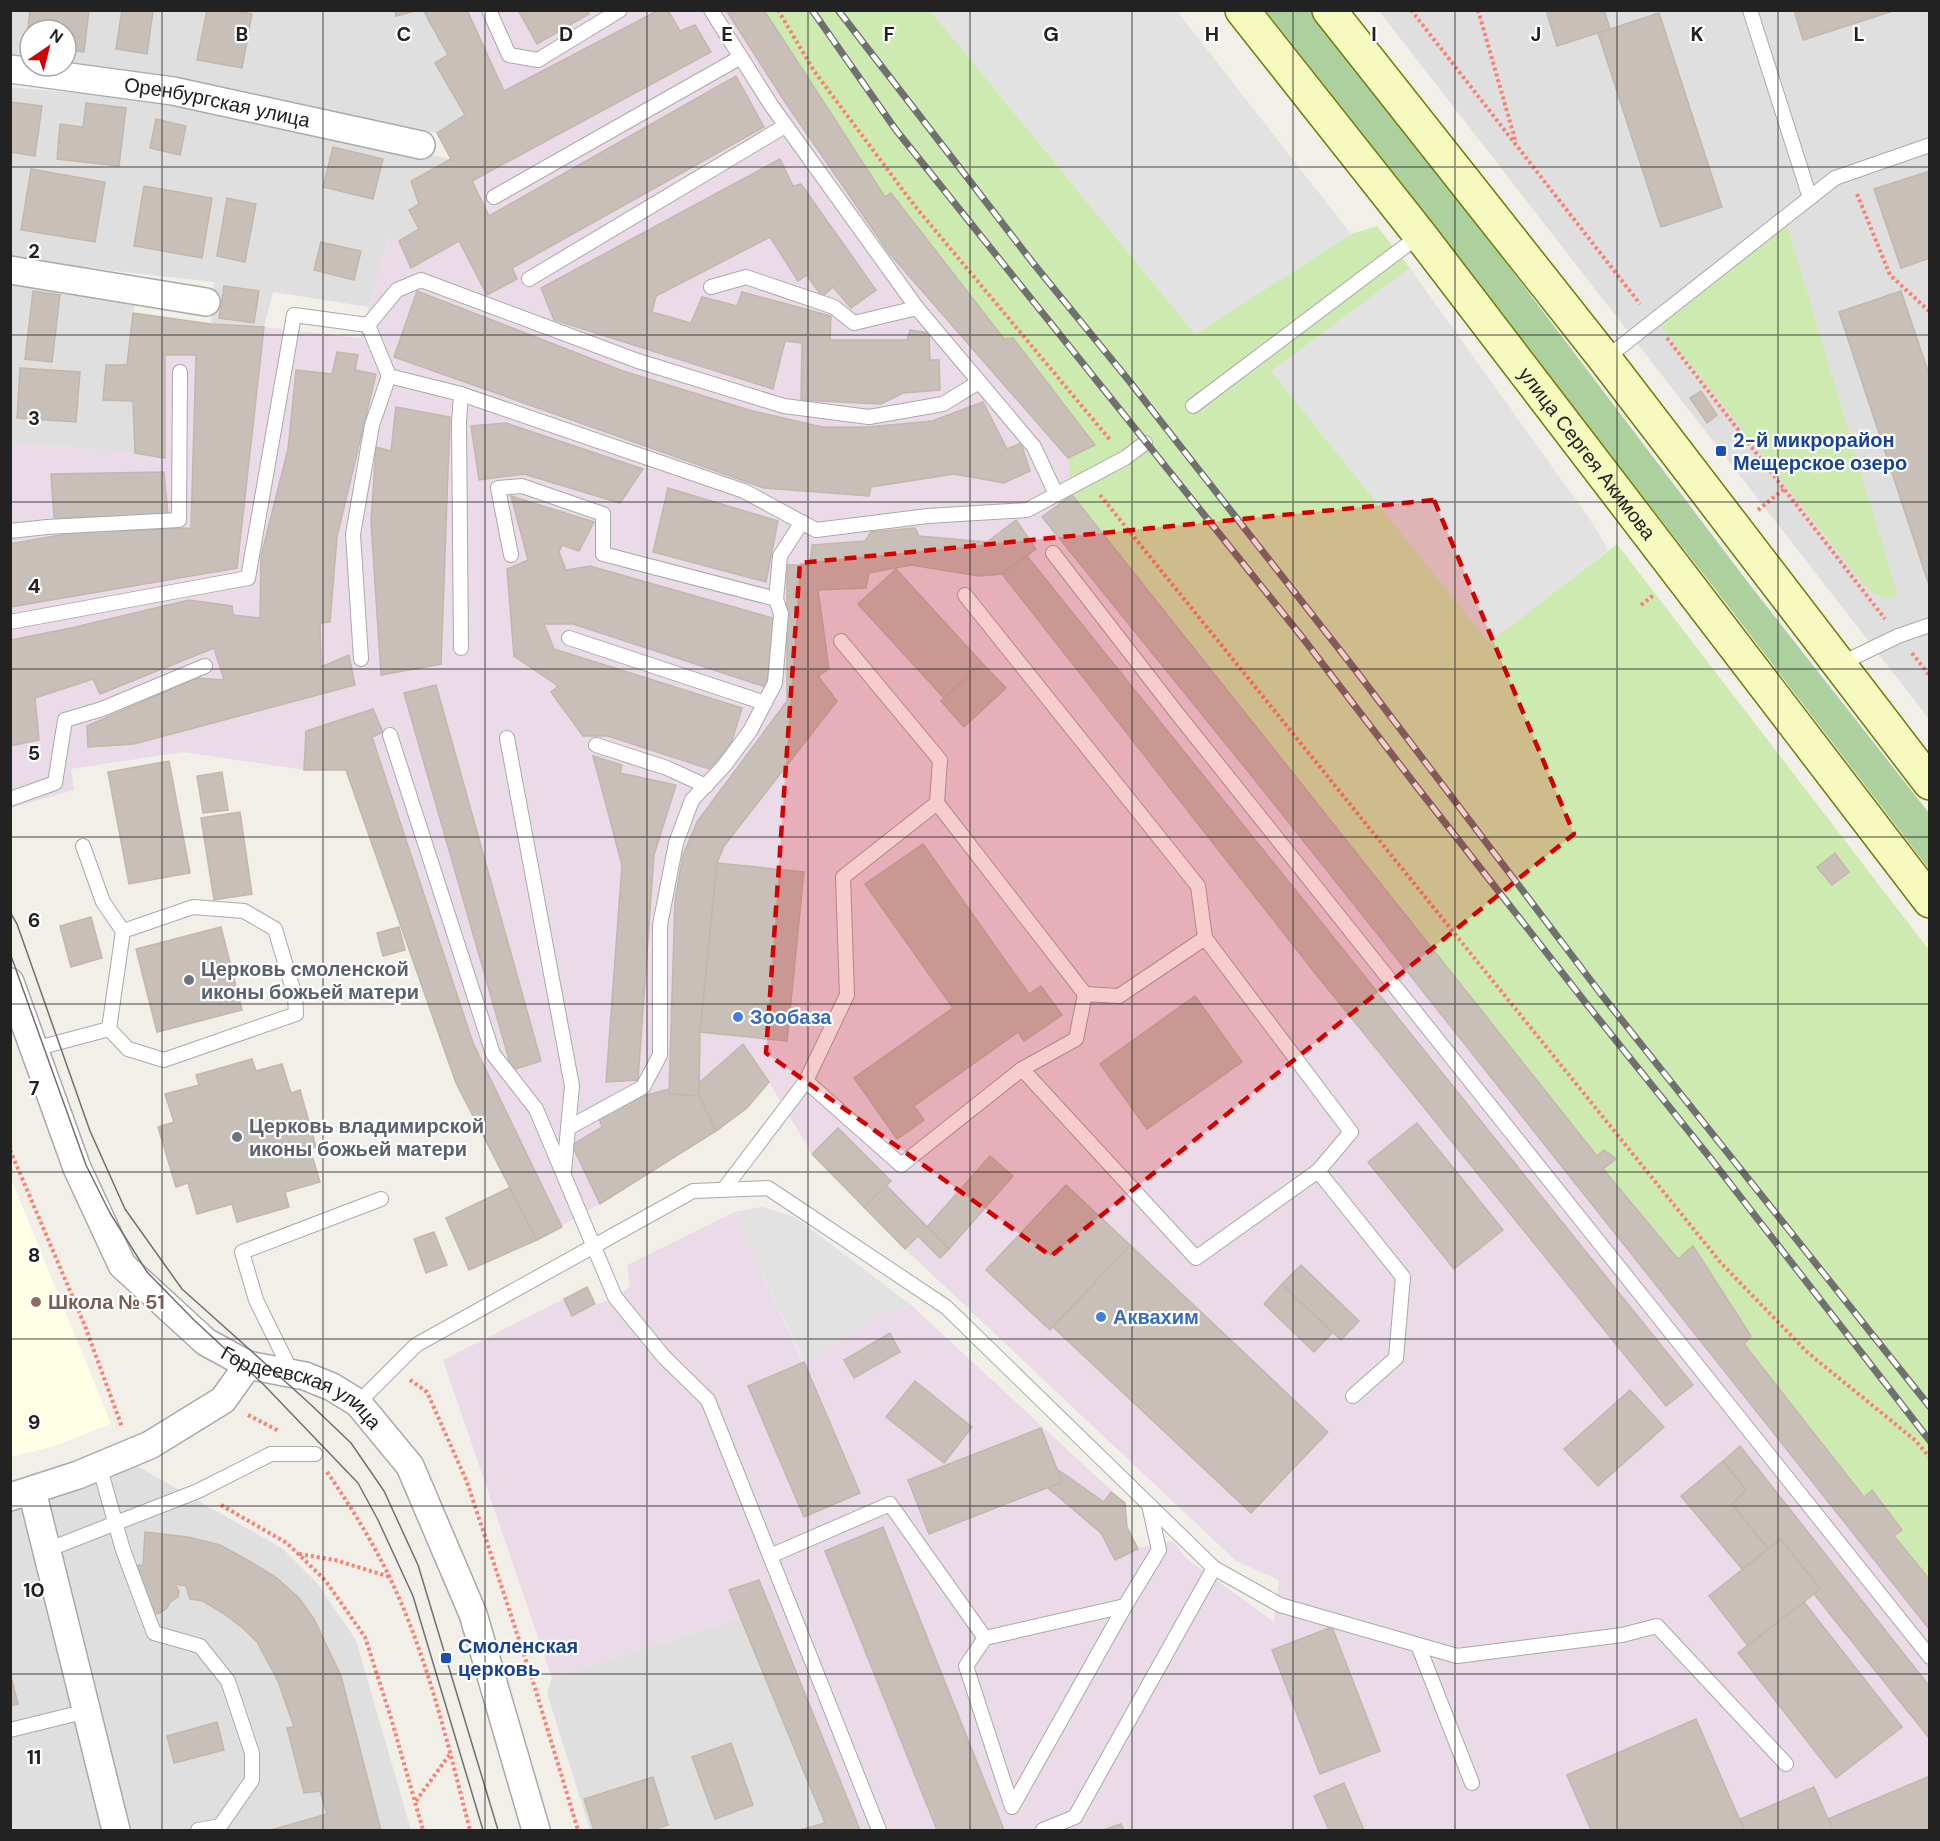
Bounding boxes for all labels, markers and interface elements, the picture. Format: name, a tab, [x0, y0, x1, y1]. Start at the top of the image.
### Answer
north arrow	[18, 18, 78, 78]
text: B	[236, 21, 248, 47]
text: C	[397, 21, 411, 47]
text: D	[559, 21, 573, 47]
text: E	[721, 21, 733, 47]
text: F	[883, 21, 895, 47]
text: G	[1043, 21, 1059, 47]
text: H	[1205, 21, 1219, 47]
text: I	[1371, 21, 1377, 47]
text: J	[1531, 21, 1541, 47]
text: K	[1690, 21, 1704, 47]
text: L	[1853, 21, 1865, 47]
text: N	[46, 24, 67, 48]
street label: Оренбургская улица	[123, 72, 314, 134]
text: 2	[28, 238, 40, 264]
street label: улица Сергея Акимова	[1513, 362, 1662, 546]
text: 3	[28, 405, 40, 431]
place label: 2-й микрорайон Мещерское озеро	[1733, 427, 1907, 476]
marker: 2-й микрорайон Мещерское озеро	[1714, 444, 1728, 458]
text: 4	[28, 573, 41, 599]
text: 5	[28, 740, 40, 766]
text: 6	[28, 907, 40, 933]
place label: Церковь смоленской иконы божьей матери	[201, 956, 419, 1005]
marker: Церковь смоленской иконы божьей матери	[182, 973, 196, 987]
place label: Зообаза	[750, 1004, 832, 1030]
marker: Зообаза	[731, 1010, 745, 1024]
text: 7	[29, 1075, 40, 1101]
place label: Церковь владимирской иконы божьей матери	[249, 1113, 484, 1162]
marker: Церковь владимирской иконы божьей матери	[230, 1130, 244, 1144]
text: 8	[28, 1242, 40, 1268]
place label: Школа № 51	[48, 1289, 165, 1315]
marker: Школа № 51	[29, 1295, 43, 1309]
place label: Аквахим	[1113, 1304, 1199, 1330]
marker: Аквахим	[1094, 1310, 1108, 1324]
street label: Гордеевская улица	[216, 1340, 388, 1435]
text: 9	[28, 1409, 40, 1435]
text: 10	[23, 1577, 45, 1603]
place label: Смоленская церковь	[458, 1633, 578, 1682]
marker: Смоленская церковь	[439, 1651, 453, 1665]
text: 11	[27, 1744, 41, 1770]

